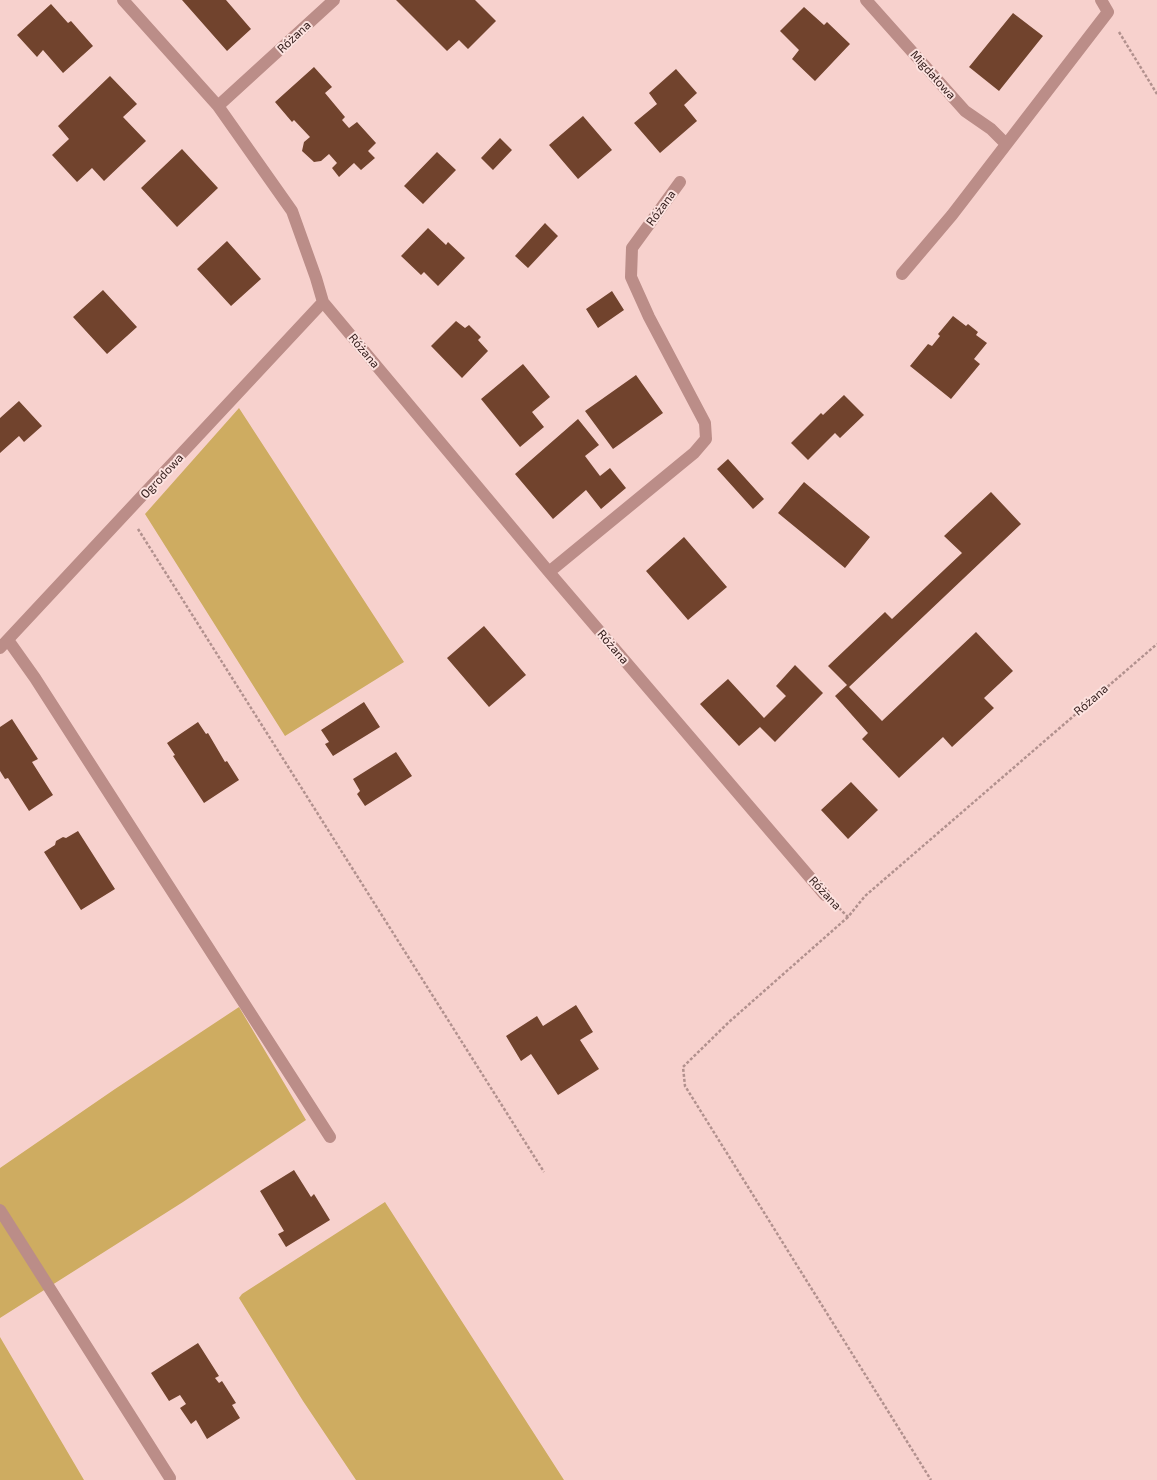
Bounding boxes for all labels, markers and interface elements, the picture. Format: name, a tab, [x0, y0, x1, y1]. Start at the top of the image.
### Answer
street label: Różana	[274, 18, 314, 56]
street label: Migdałowa	[907, 48, 959, 102]
street label: Różana	[643, 187, 679, 229]
street label: Różana	[345, 331, 383, 371]
street label: Ogrodowa	[138, 451, 186, 501]
street label: Różana	[594, 627, 632, 667]
street label: Różana	[1071, 681, 1111, 719]
street label: Różana	[806, 873, 844, 913]

